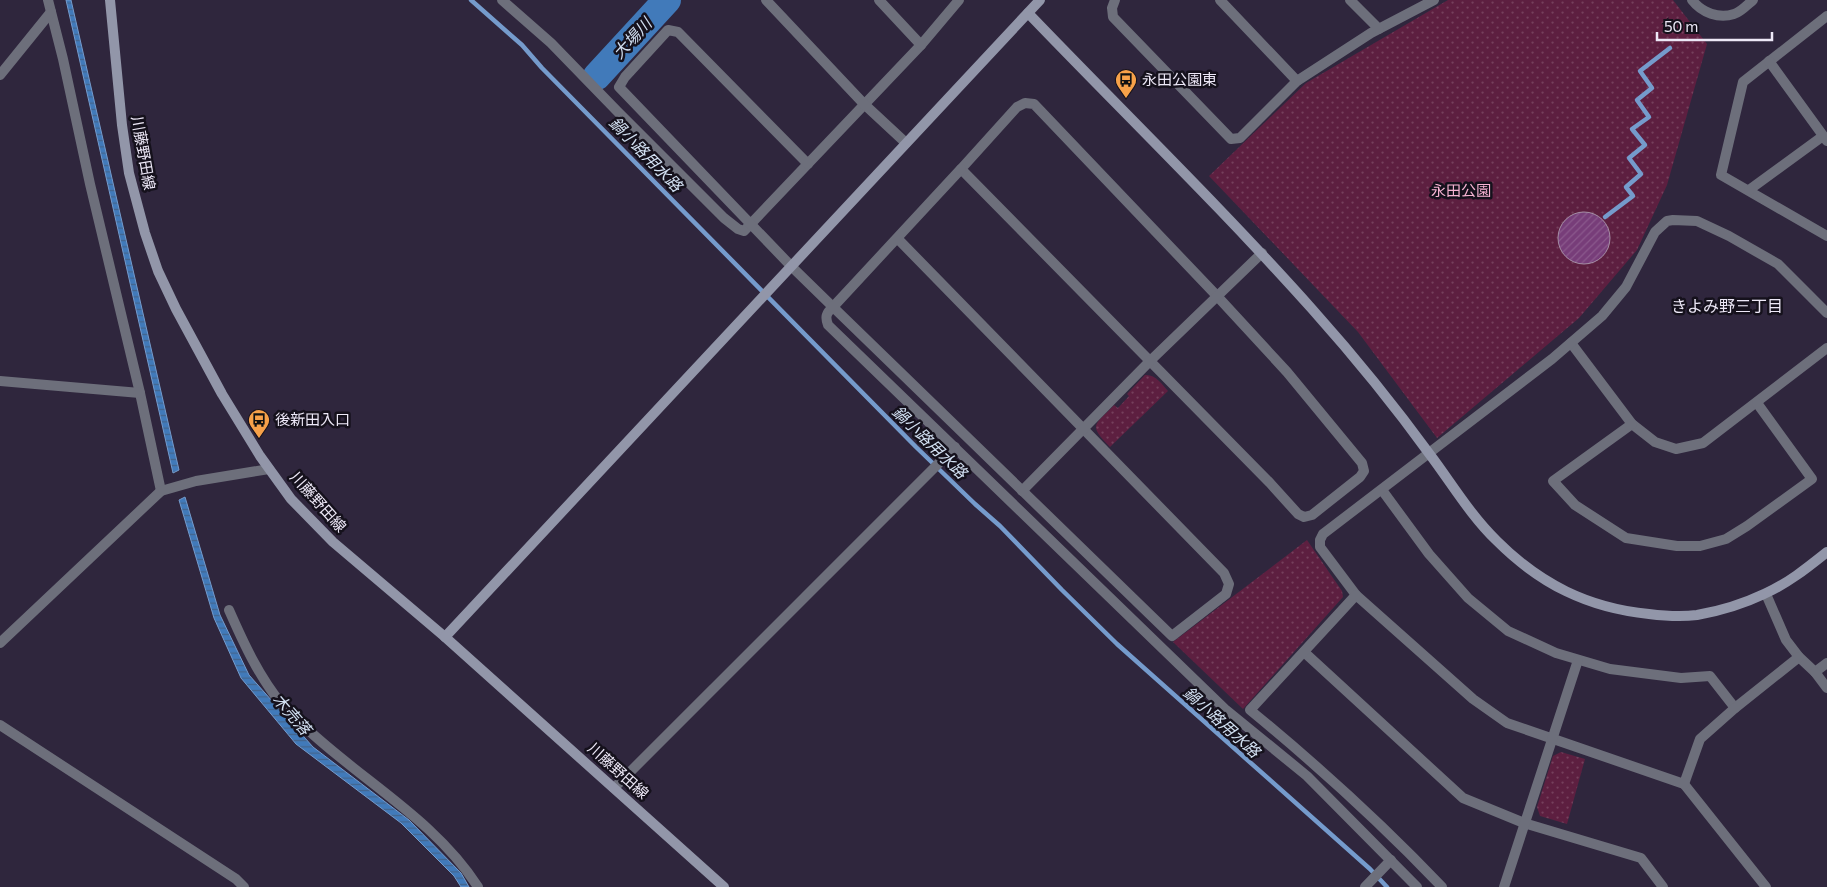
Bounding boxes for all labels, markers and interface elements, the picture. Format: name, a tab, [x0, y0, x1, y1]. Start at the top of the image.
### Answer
scale bar	[1657, 10, 1772, 42]
water label: 大場川	[608, 12, 656, 62]
text: 50 m	[1664, 17, 1698, 35]
bus stop icon: 永田公園東	[1114, 68, 1138, 99]
place label: 永田公園東	[1142, 70, 1217, 88]
water label: 鍋小路用水路	[606, 113, 688, 196]
street label: 川藤野田線	[129, 114, 159, 191]
park label: 永田公園	[1431, 181, 1491, 199]
district label: きよみ野三丁目	[1671, 296, 1783, 315]
water label: 鍋小路用水路	[889, 401, 973, 483]
bus stop icon: 後新田入口	[247, 408, 271, 439]
place label: 後新田入口	[275, 410, 350, 428]
street label: 川藤野田線	[287, 467, 351, 535]
water label: 鍋小路用水路	[1180, 682, 1266, 762]
water label: 木売落	[269, 689, 317, 740]
street label: 川藤野田線	[585, 738, 653, 802]

